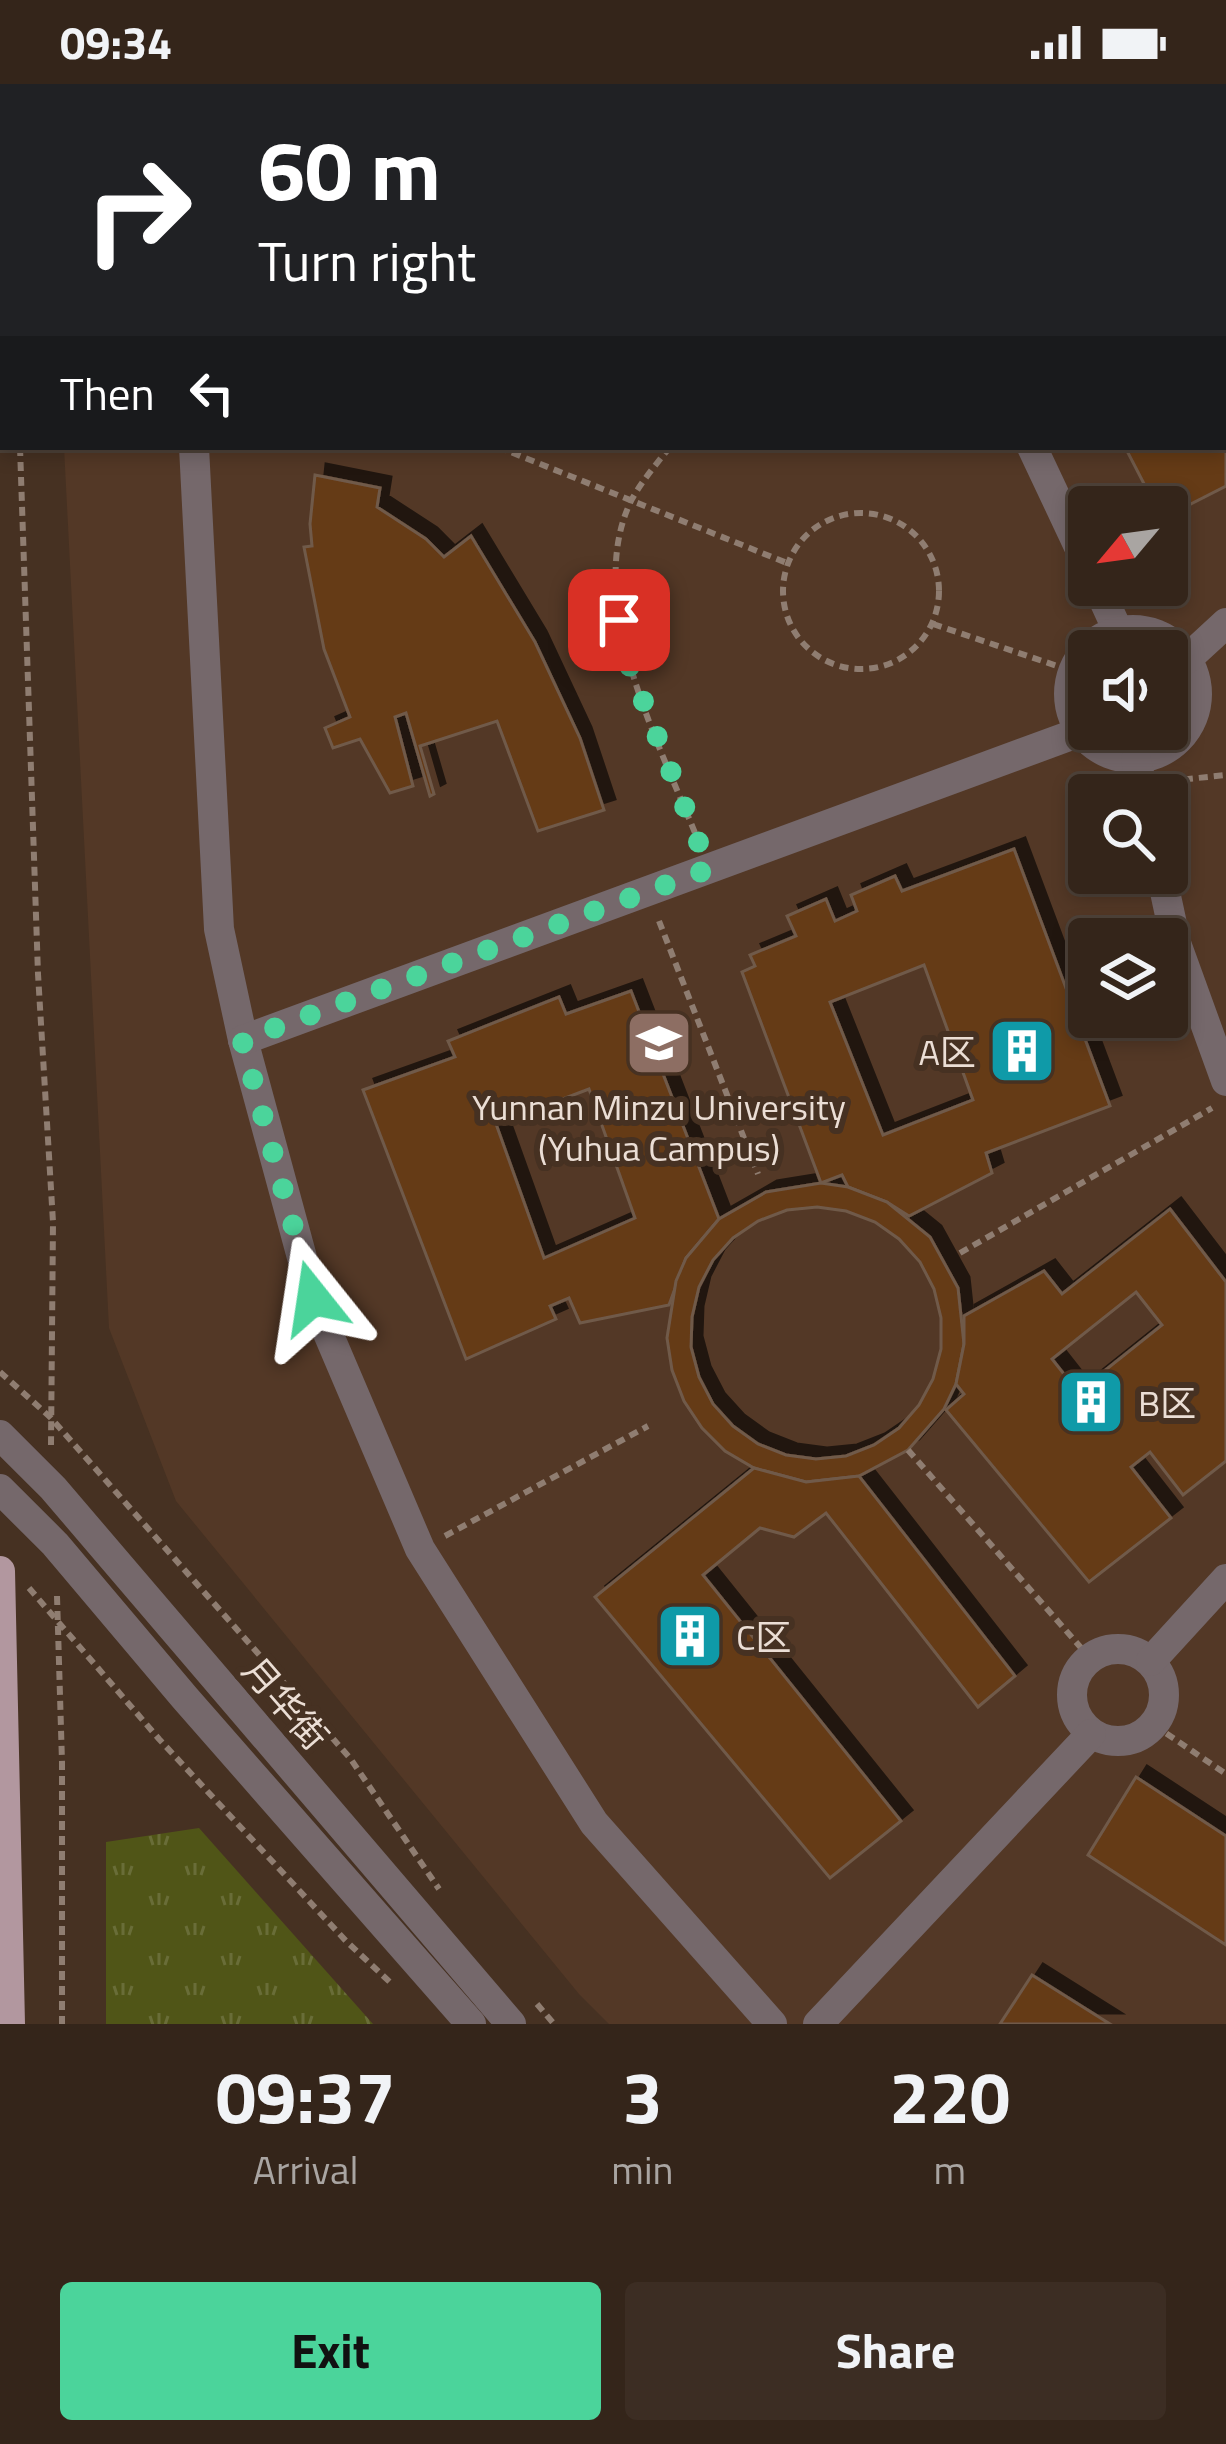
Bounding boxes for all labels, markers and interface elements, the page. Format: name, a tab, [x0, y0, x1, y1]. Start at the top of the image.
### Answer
text: 09:34	[60, 8, 172, 76]
text: 60 m	[258, 105, 441, 233]
icon: right	[60, 132, 216, 288]
text: Turn right	[258, 220, 476, 302]
text: Then	[60, 359, 155, 427]
icon: left	[179, 360, 245, 426]
north arrow	[1068, 486, 1188, 606]
map controls	[1068, 486, 1188, 1038]
pin	[568, 569, 670, 671]
icon: arrive	[586, 587, 652, 653]
button: sound	[1068, 630, 1188, 750]
button: search	[1068, 774, 1188, 894]
button: layers	[1068, 918, 1188, 1038]
school or university icon: Yunnan Minzu University (Yuhua Campus)	[624, 1008, 694, 1078]
building icon: A区	[987, 1016, 1057, 1086]
place label: A区	[919, 1024, 976, 1079]
place label: Yunnan Minzu University (Yuhua Campus)	[472, 1079, 846, 1175]
position arrow	[250, 1235, 376, 1361]
building icon: B区	[1056, 1367, 1126, 1437]
place label: B区	[1138, 1375, 1196, 1430]
building icon: C区	[655, 1601, 725, 1671]
place label: C区	[736, 1609, 792, 1664]
street label: 月华街	[230, 1644, 342, 1762]
text: 09:37	[216, 2041, 396, 2151]
text: 3	[622, 2041, 663, 2151]
text: 220	[889, 2041, 1010, 2151]
text: Arrival	[253, 2140, 359, 2199]
text: min	[611, 2140, 673, 2199]
text: m	[933, 2140, 966, 2199]
button: Exit	[60, 2282, 601, 2420]
button: Share	[625, 2282, 1166, 2420]

